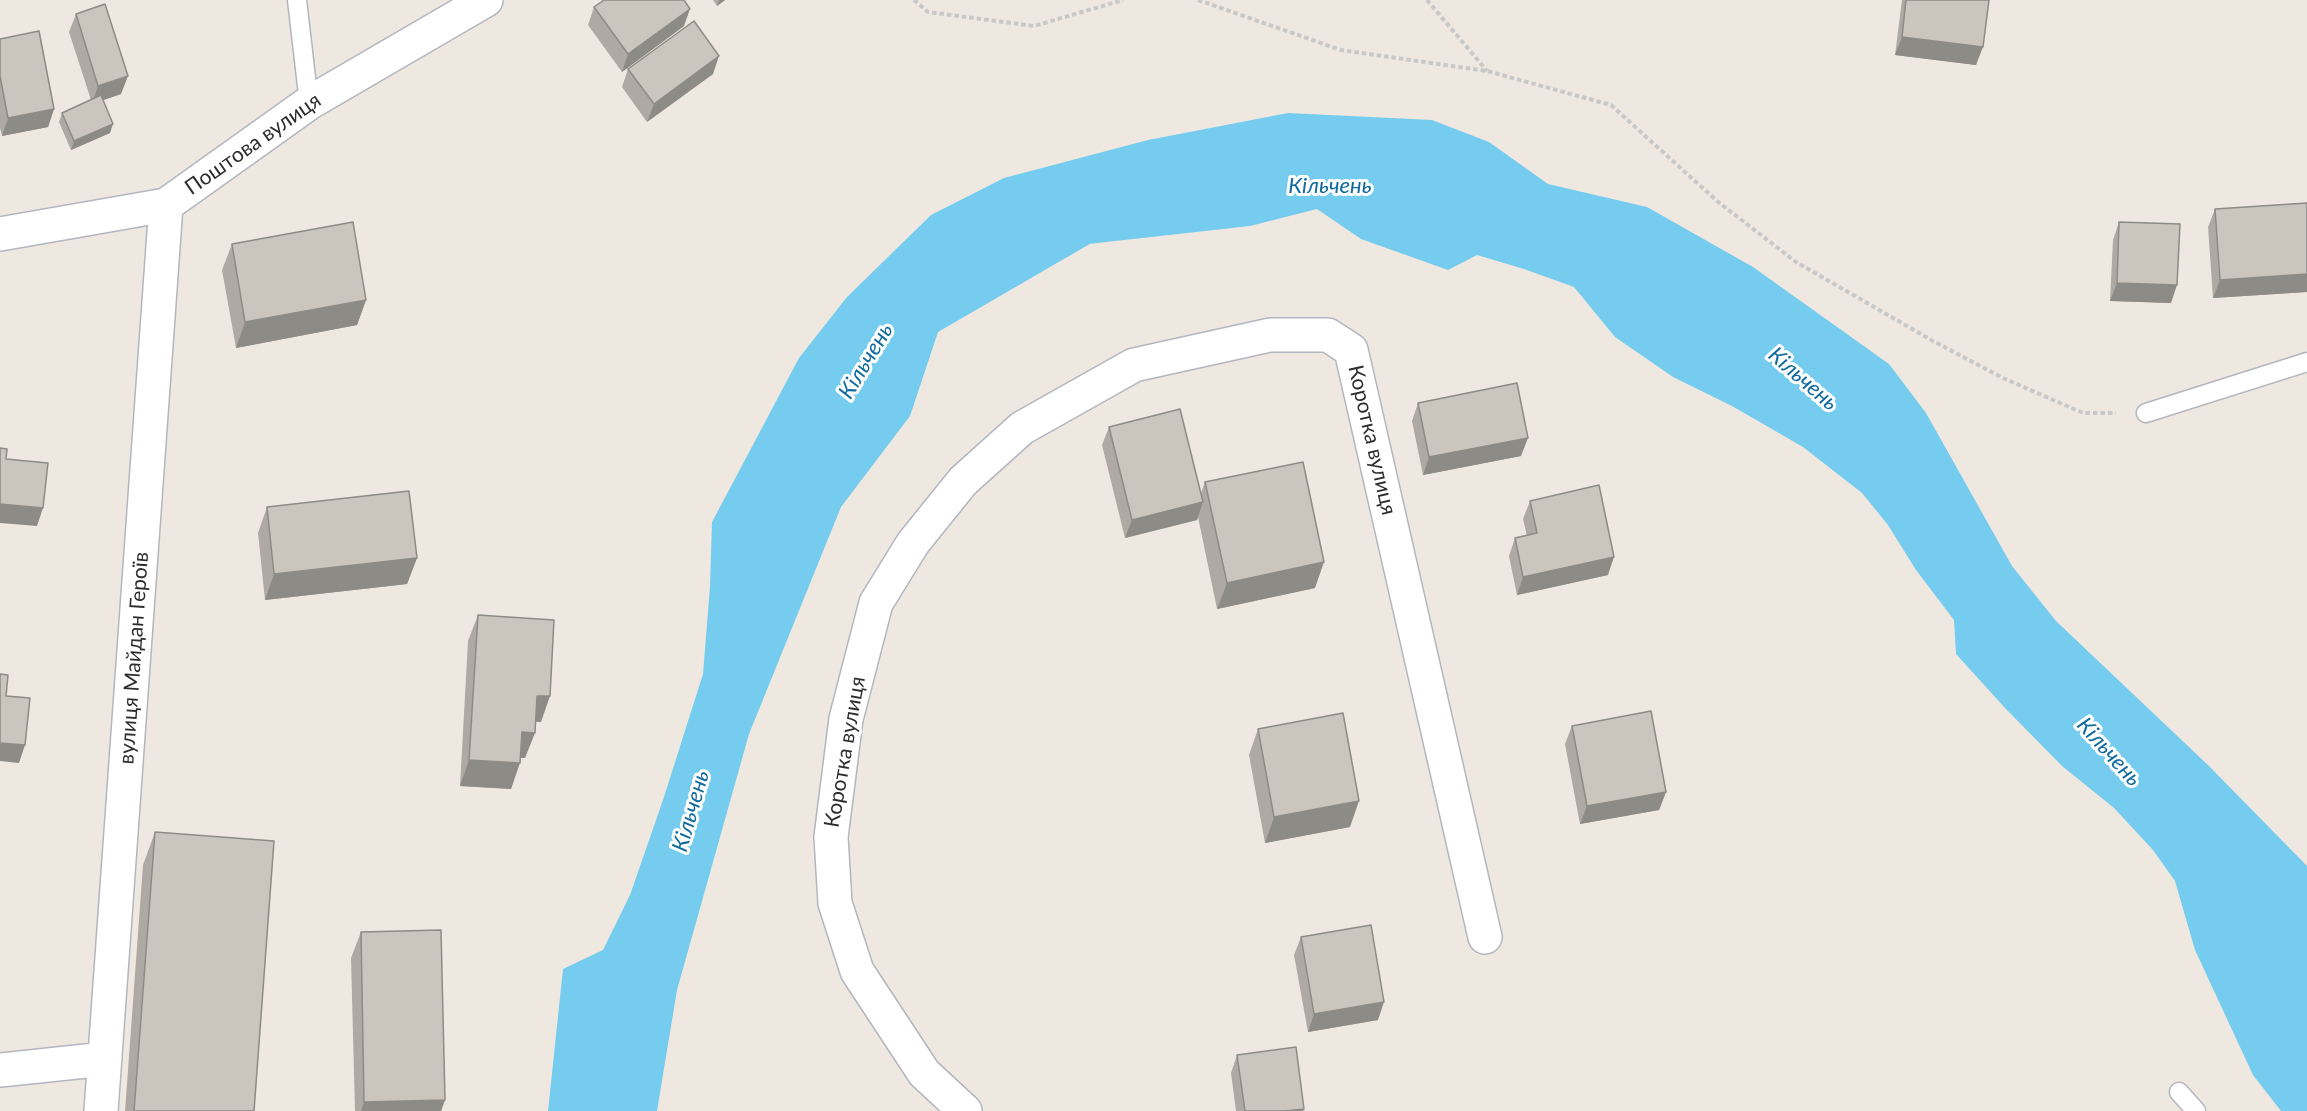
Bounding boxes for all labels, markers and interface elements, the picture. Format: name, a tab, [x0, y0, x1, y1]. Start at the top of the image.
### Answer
street label: Поштова вулиця	[180, 88, 326, 200]
water label: Кільчень	[1288, 173, 1372, 199]
water label: Кільчень	[833, 318, 899, 404]
water label: Кільчень	[1763, 342, 1843, 416]
street label: Коротка вулиця	[1342, 363, 1402, 517]
street label: вулиця Майдан Героїв	[114, 551, 154, 765]
street label: Коротка вулиця	[819, 674, 871, 830]
water label: Кільчень	[2071, 712, 2147, 792]
water label: Кільчень	[667, 767, 715, 855]

